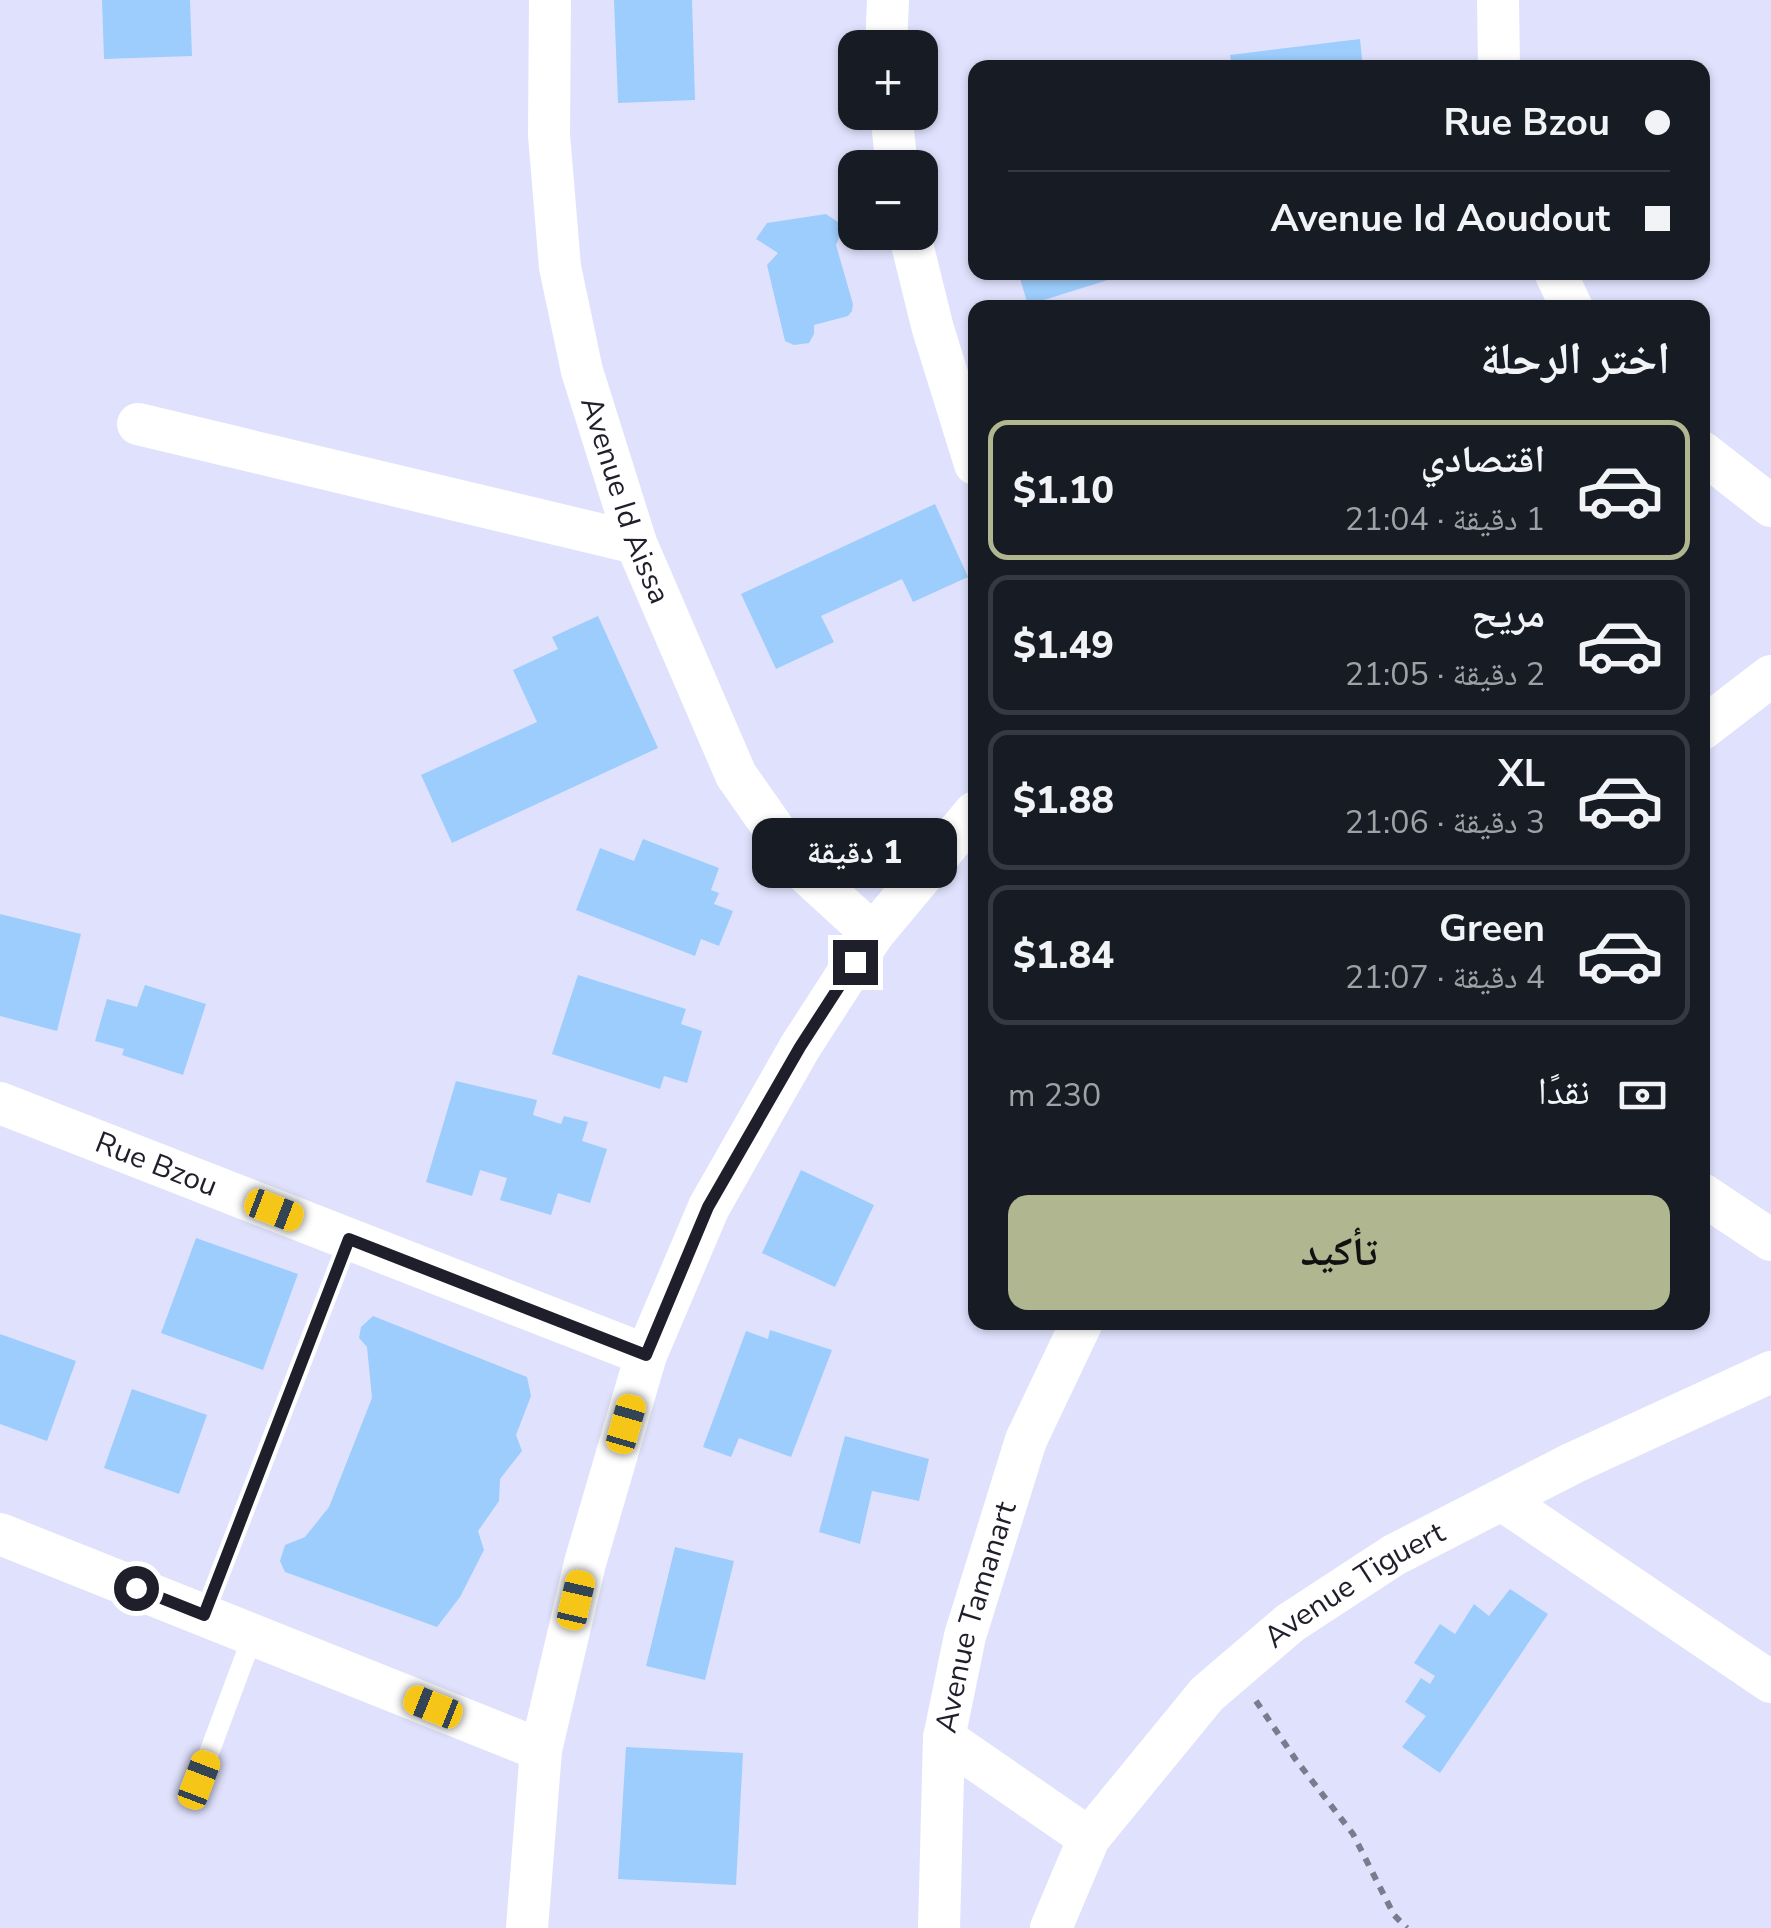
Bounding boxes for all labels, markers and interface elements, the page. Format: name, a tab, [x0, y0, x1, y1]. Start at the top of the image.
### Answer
map controls	[838, 30, 938, 250]
button: +	[838, 30, 938, 130]
text: Rue Bzou	[1443, 97, 1610, 148]
button: −	[838, 150, 938, 250]
text: Avenue Id Aoudout	[1270, 193, 1610, 244]
text: اختر الرحلة	[1480, 329, 1670, 390]
street label: Avenue Id Aissa	[571, 392, 680, 610]
text: اقتصادي	[1421, 434, 1545, 485]
icon: car	[1575, 445, 1665, 535]
text: $1.10	[1013, 465, 1114, 516]
text: 1 دقيقة · 21:04	[1345, 498, 1545, 541]
text: مريح	[1471, 589, 1545, 640]
icon: car	[1575, 600, 1665, 690]
text: $1.49	[1013, 620, 1114, 671]
text: 2 دقيقة · 21:05	[1345, 653, 1545, 696]
text: XL	[1498, 748, 1545, 799]
icon: car	[1575, 755, 1665, 845]
text: $1.88	[1013, 775, 1114, 826]
text: 3 دقيقة · 21:06	[1345, 801, 1545, 844]
callout: 1 دقيقة	[752, 817, 958, 887]
text: 1 دقيقة	[807, 831, 902, 874]
text: Green	[1439, 903, 1545, 954]
icon: car	[1575, 910, 1665, 1000]
text: $1.84	[1013, 930, 1114, 981]
route end	[833, 940, 878, 985]
text: 4 دقيقة · 21:07	[1345, 956, 1545, 999]
text: نقدًا	[1538, 1066, 1590, 1117]
icon: cash	[1615, 1068, 1670, 1123]
text: 230 m	[1008, 1074, 1101, 1117]
street label: Rue Bzou	[89, 1122, 224, 1206]
car	[241, 1185, 307, 1235]
button: تأكيد	[1008, 1195, 1670, 1310]
car	[603, 1391, 649, 1457]
street label: Avenue Tamanart	[925, 1496, 1026, 1736]
street label: Avenue Tiguert	[1255, 1512, 1452, 1657]
route start	[114, 1566, 159, 1611]
car	[555, 1567, 597, 1633]
car	[400, 1682, 466, 1732]
car	[174, 1747, 224, 1813]

